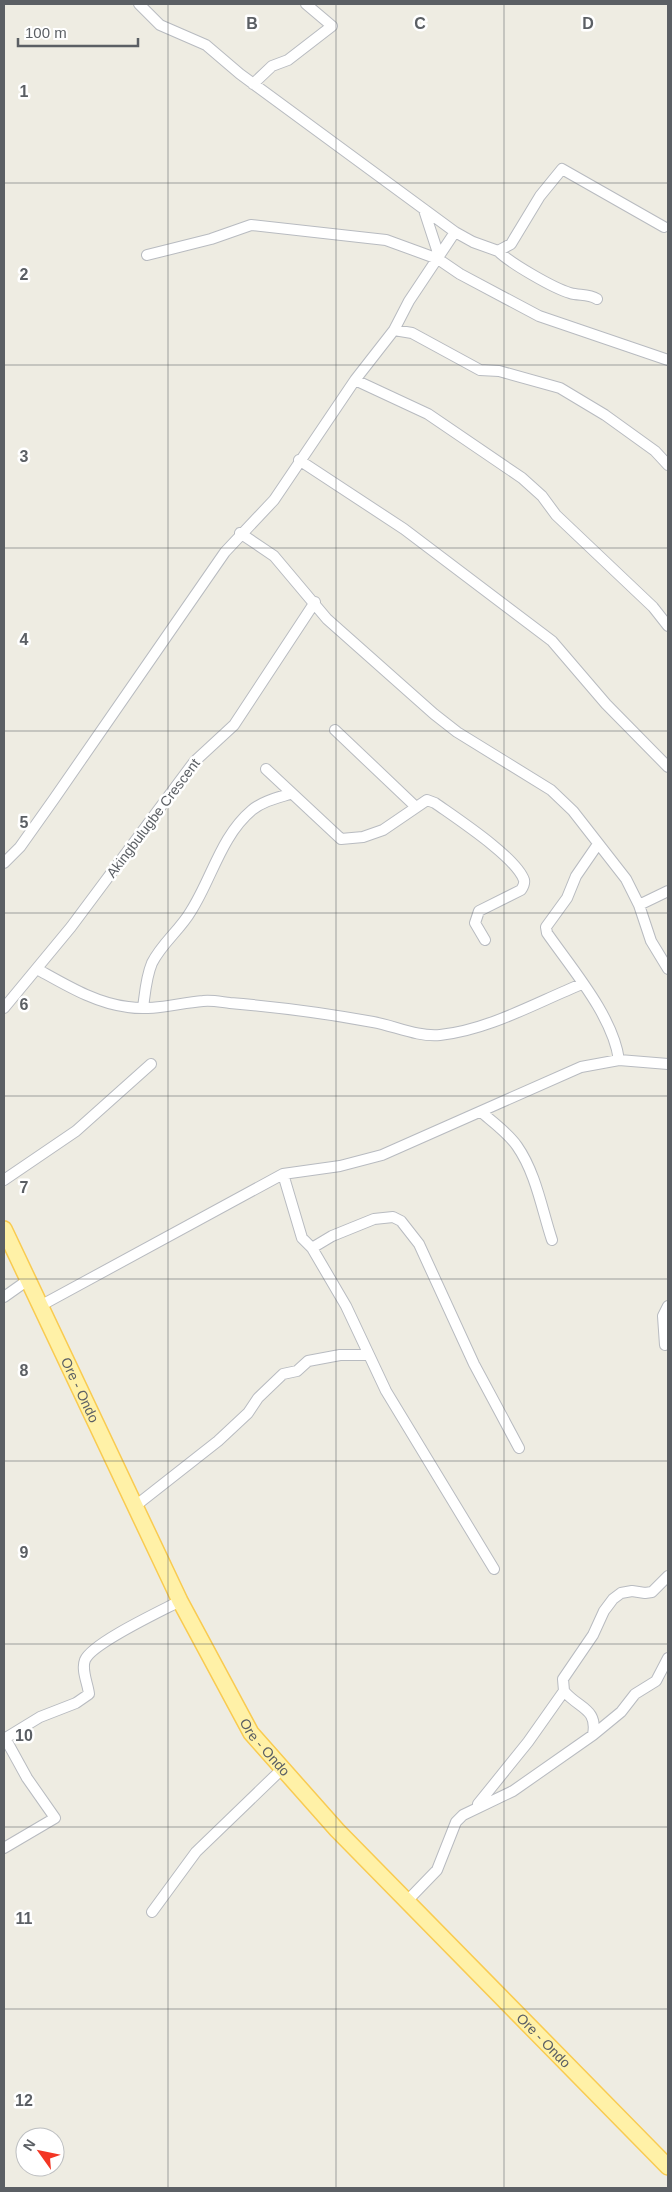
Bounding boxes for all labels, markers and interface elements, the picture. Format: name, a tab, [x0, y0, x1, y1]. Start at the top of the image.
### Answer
scale bar	[18, 15, 138, 47]
text: B	[246, 15, 258, 32]
text: C	[414, 15, 426, 32]
text: D	[582, 15, 594, 32]
text: 100 m	[25, 24, 67, 41]
text: 1	[20, 83, 29, 100]
text: 2	[20, 266, 29, 283]
text: 3	[20, 448, 29, 465]
text: 4	[20, 631, 29, 648]
street label: Akingbulugbe Crescent	[103, 755, 203, 881]
text: 5	[20, 814, 29, 831]
text: 6	[20, 996, 29, 1013]
text: 7	[20, 1179, 29, 1196]
street label: Ore - Ondo	[58, 1355, 102, 1425]
text: 8	[20, 1362, 29, 1379]
text: 9	[20, 1544, 29, 1561]
street label: Ore - Ondo	[237, 1716, 293, 1779]
text: 10	[15, 1727, 33, 1744]
text: 11	[16, 1910, 33, 1927]
street label: Ore - Ondo	[513, 2010, 574, 2071]
text: 12	[15, 2092, 33, 2109]
north arrow	[15, 2127, 65, 2177]
text: N	[20, 2136, 39, 2154]

